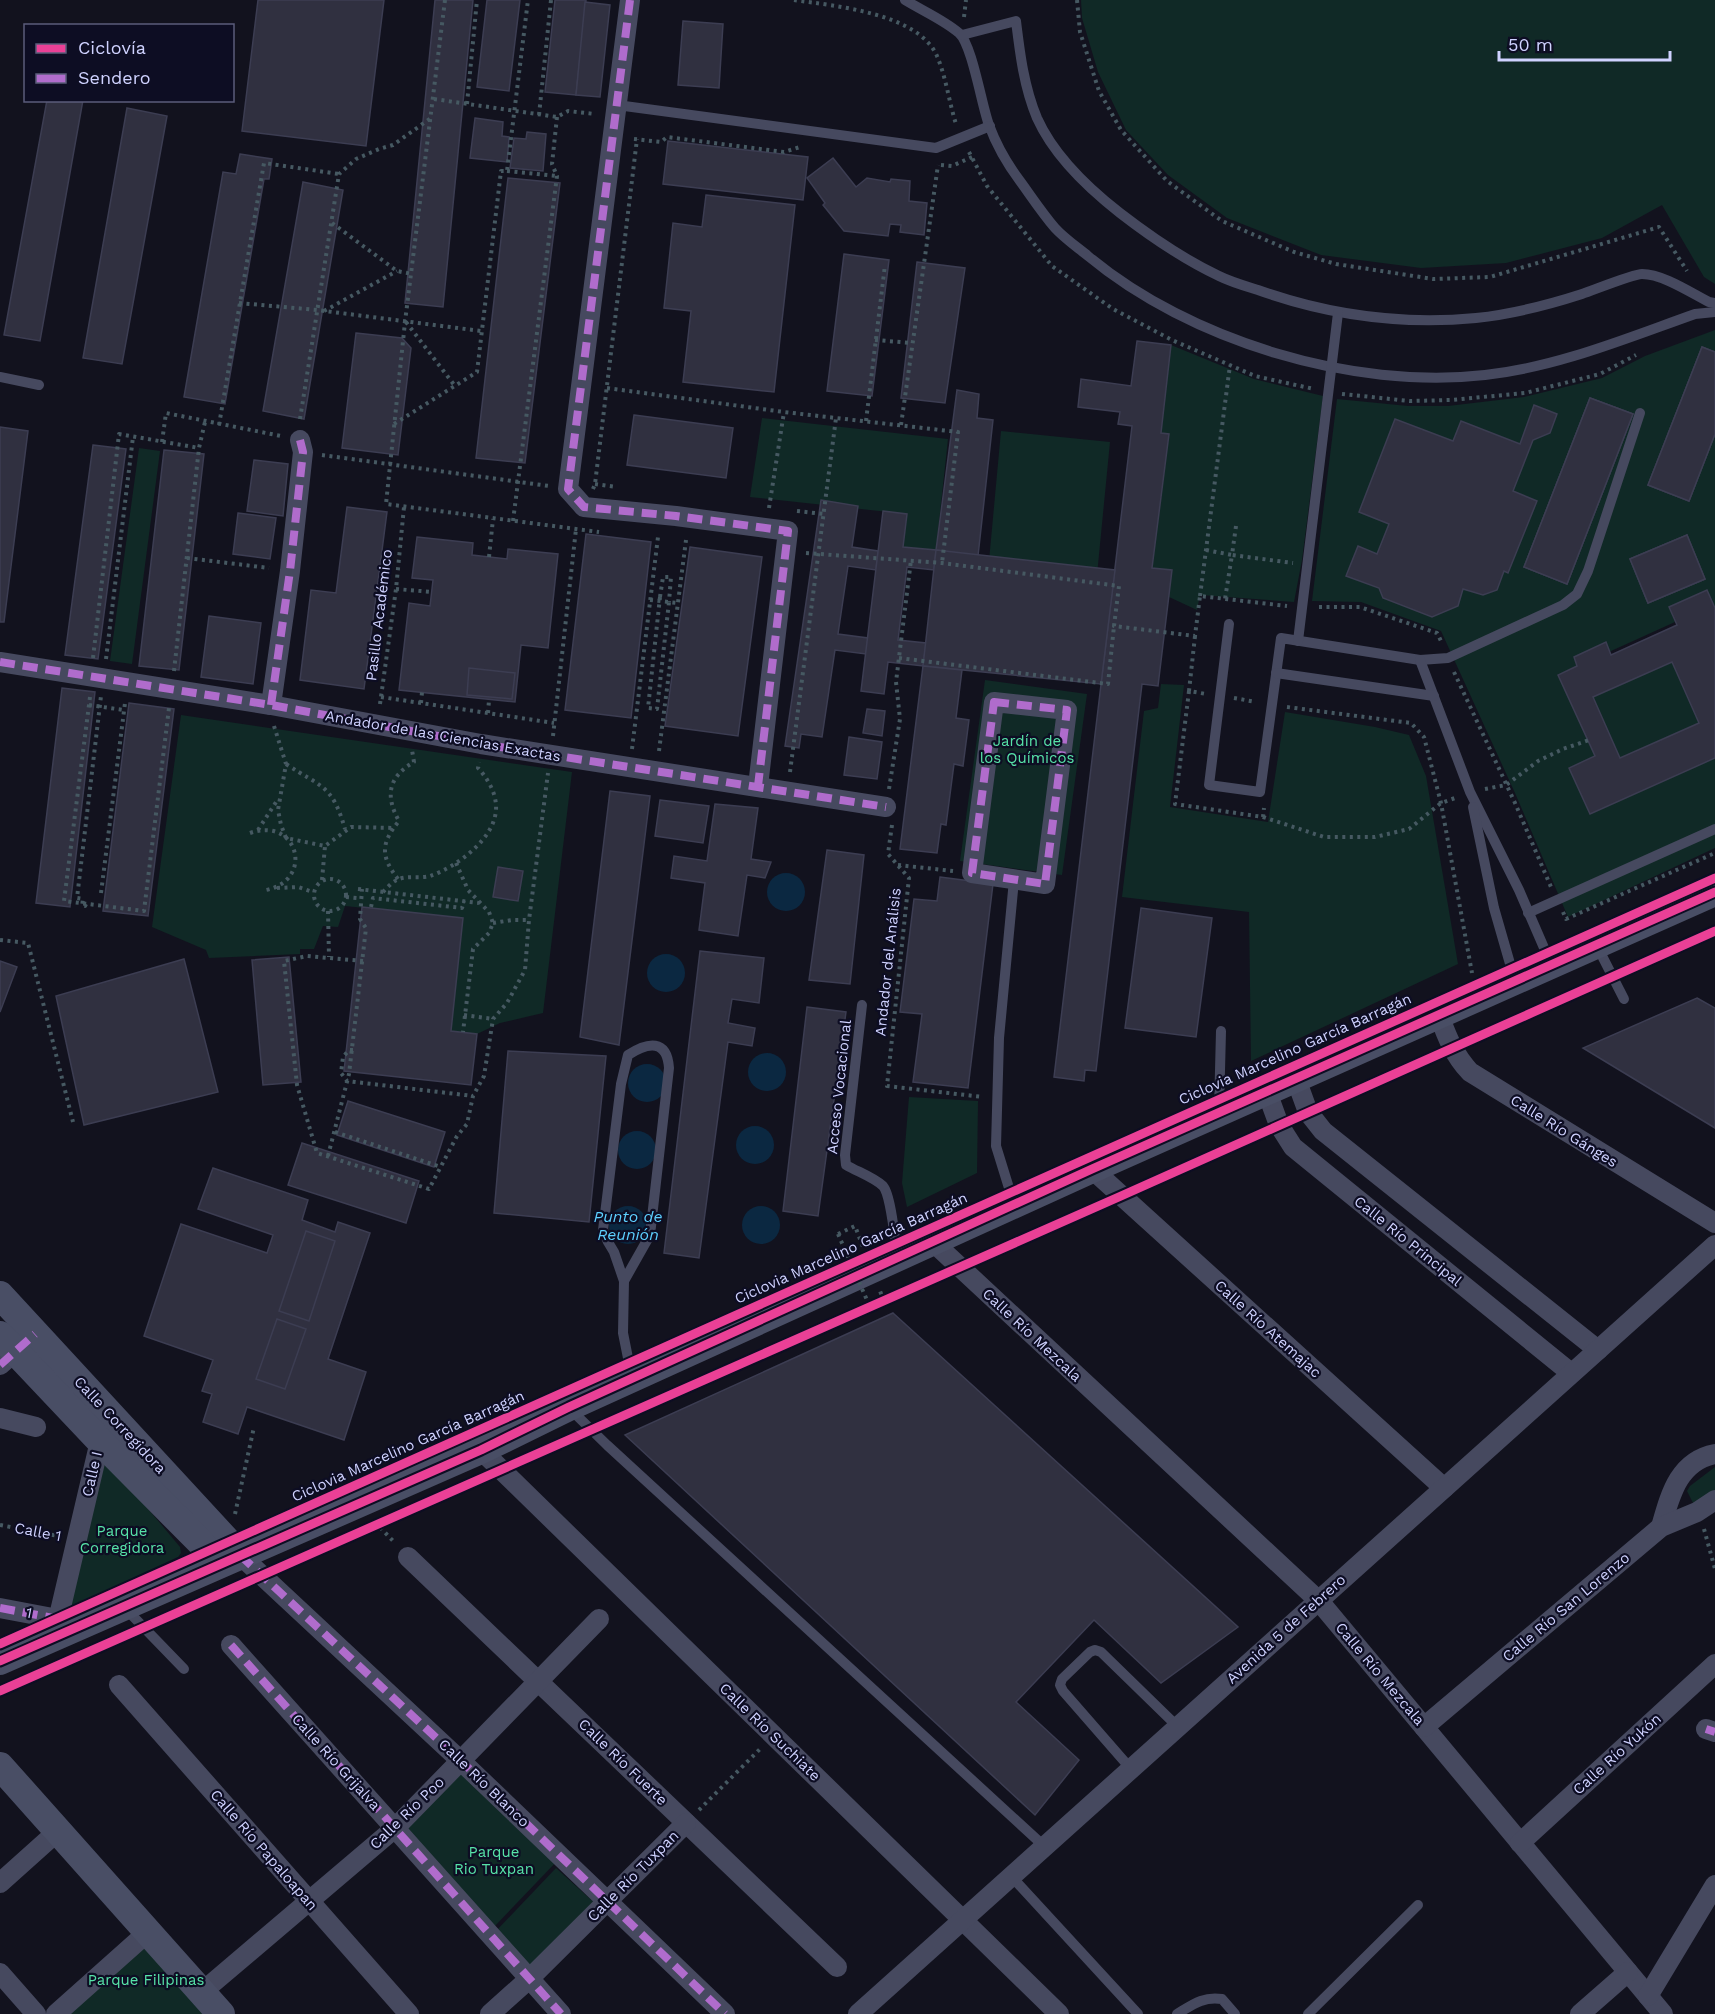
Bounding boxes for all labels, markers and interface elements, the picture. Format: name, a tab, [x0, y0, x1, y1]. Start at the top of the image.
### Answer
legend	[24, 24, 234, 102]
scale bar	[1499, 24, 1670, 62]
text: 50 m	[1508, 34, 1553, 55]
text: Ciclovía	[78, 37, 146, 58]
text: Sendero	[78, 67, 151, 88]
street label: Pasillo Académico	[362, 548, 396, 682]
street label: Andador de las Ciencias Exactas	[324, 706, 562, 766]
park label: Jardín de los Químicos	[980, 732, 1074, 767]
street label: Andador del Análisis	[871, 887, 905, 1037]
street label: Ciclovia Marcelino García Barragán	[1176, 989, 1414, 1109]
street label: Acceso Vocacional	[823, 1018, 855, 1155]
street label: Calle Río Gánges	[1507, 1091, 1621, 1171]
street label: Ciclovia Marcelino García Barragán	[732, 1188, 970, 1308]
street label: Calle Río Principal	[1351, 1192, 1466, 1290]
water label: Punto de Reunión	[593, 1207, 663, 1244]
street label: Calle Río Atemajac	[1211, 1276, 1325, 1382]
street label: Calle Río Mezcala	[979, 1284, 1086, 1386]
street label: Calle Corregidora	[70, 1373, 170, 1478]
street label: Ciclovia Marcelino García Barragán	[289, 1386, 527, 1506]
street label: Calle I	[78, 1449, 106, 1499]
street label: Calle 1	[13, 1519, 63, 1545]
park label: Parque Corregidora	[80, 1522, 165, 1557]
street label: Calle Río San Lorenzo	[1499, 1549, 1633, 1665]
street label: Avenida 5 de Febrero	[1223, 1571, 1349, 1687]
street label: 1	[24, 1604, 34, 1622]
street label: Calle Río Mezcala	[1332, 1619, 1429, 1730]
street label: Calle Río Suchiate	[716, 1679, 824, 1785]
street label: Calle Río Grijalva	[288, 1710, 384, 1814]
street label: Calle Río Yukón	[1569, 1710, 1665, 1798]
street label: Calle Río Fuerte	[575, 1715, 671, 1809]
street label: Calle Río Blanco	[435, 1735, 533, 1831]
street label: Calle Río Poo	[366, 1773, 448, 1853]
street label: Calle Río Papaloapan	[207, 1786, 321, 1914]
street label: Calle Río Tuxpan	[584, 1827, 682, 1925]
park label: Parque Rio Tuxpan	[454, 1843, 534, 1878]
park label: Parque Filipinas	[88, 1971, 204, 1989]

